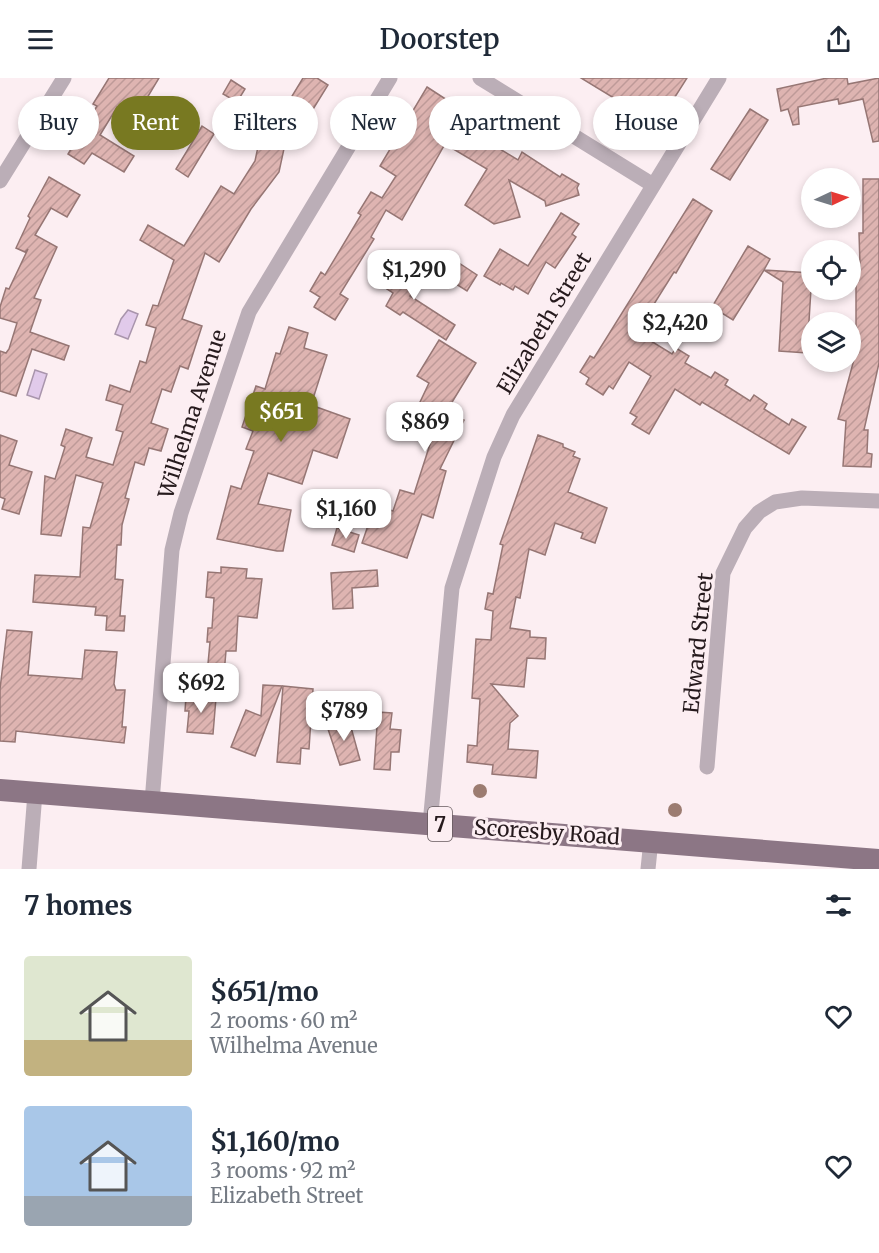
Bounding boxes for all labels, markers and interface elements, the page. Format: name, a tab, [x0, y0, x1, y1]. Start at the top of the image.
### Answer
text: Doorstep	[380, 22, 499, 56]
icon: menu	[24, 23, 57, 56]
icon: share	[822, 23, 855, 56]
chip: Buy	[18, 96, 99, 150]
chip: Rent	[111, 96, 200, 150]
chip: Filters	[212, 96, 318, 150]
chip: New	[330, 96, 417, 150]
chip: Apartment	[429, 96, 581, 150]
chip: House	[593, 96, 699, 150]
north arrow	[801, 168, 861, 228]
map controls	[801, 168, 861, 372]
button: locate	[801, 240, 861, 300]
street label: Elizabeth Street	[491, 247, 597, 399]
pin: $1,290	[365, 250, 463, 301]
text: $1,290	[381, 257, 447, 282]
pin: $2,420	[626, 303, 724, 354]
text: $2,420	[642, 310, 708, 335]
button: layers	[801, 312, 861, 372]
street label: Wilhelma Avenue	[152, 326, 232, 503]
pin: $651	[245, 392, 317, 443]
text: $651	[259, 399, 303, 424]
pin: $869	[389, 402, 461, 453]
text: $869	[400, 409, 450, 434]
pin: $1,160	[297, 489, 395, 540]
text: $1,160	[315, 496, 377, 521]
street label: Edward Street	[677, 571, 719, 715]
pin: $692	[165, 663, 237, 714]
text: $692	[177, 670, 225, 695]
pin: $789	[308, 691, 380, 742]
text: $789	[320, 698, 368, 723]
road number: 7	[428, 807, 452, 841]
street label: Scoresby Road	[473, 813, 621, 851]
text: 7 homes	[24, 889, 132, 922]
icon: filters	[822, 889, 855, 922]
text: $651/mo	[210, 975, 318, 1008]
icon: home	[72, 980, 144, 1052]
icon: heart	[822, 1000, 855, 1033]
text: 2 rooms · 60 m²	[210, 1008, 357, 1033]
text: Wilhelma Avenue	[210, 1033, 378, 1058]
text: $1,160/mo	[210, 1125, 340, 1158]
icon: home	[72, 1130, 144, 1202]
icon: heart	[822, 1150, 855, 1183]
text: 3 rooms · 92 m²	[210, 1158, 356, 1183]
text: Elizabeth Street	[210, 1183, 363, 1208]

